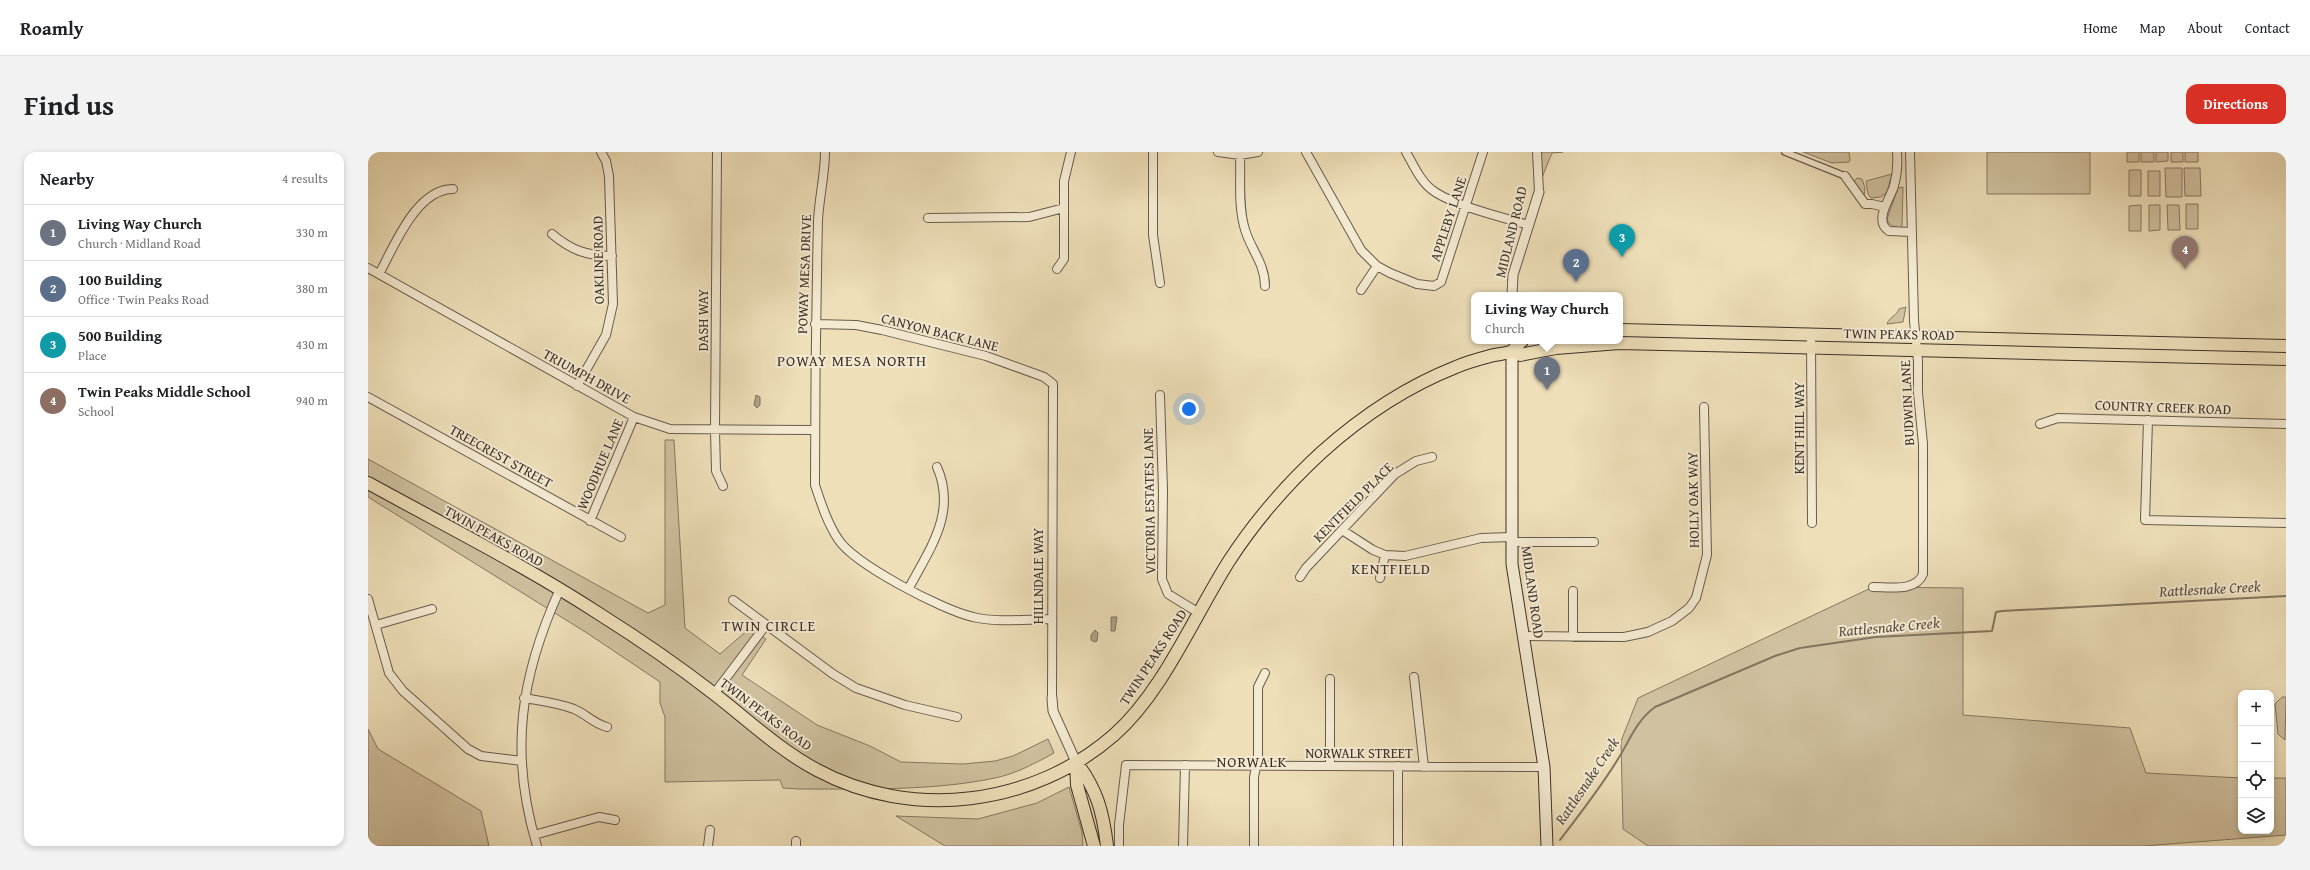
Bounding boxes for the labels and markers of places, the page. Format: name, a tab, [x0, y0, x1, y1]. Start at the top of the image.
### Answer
pin: 3	[1609, 224, 1635, 257]
pin: 4	[2172, 236, 2198, 269]
pin: 2	[1563, 249, 1589, 282]
pin: 1	[1534, 357, 1560, 390]

